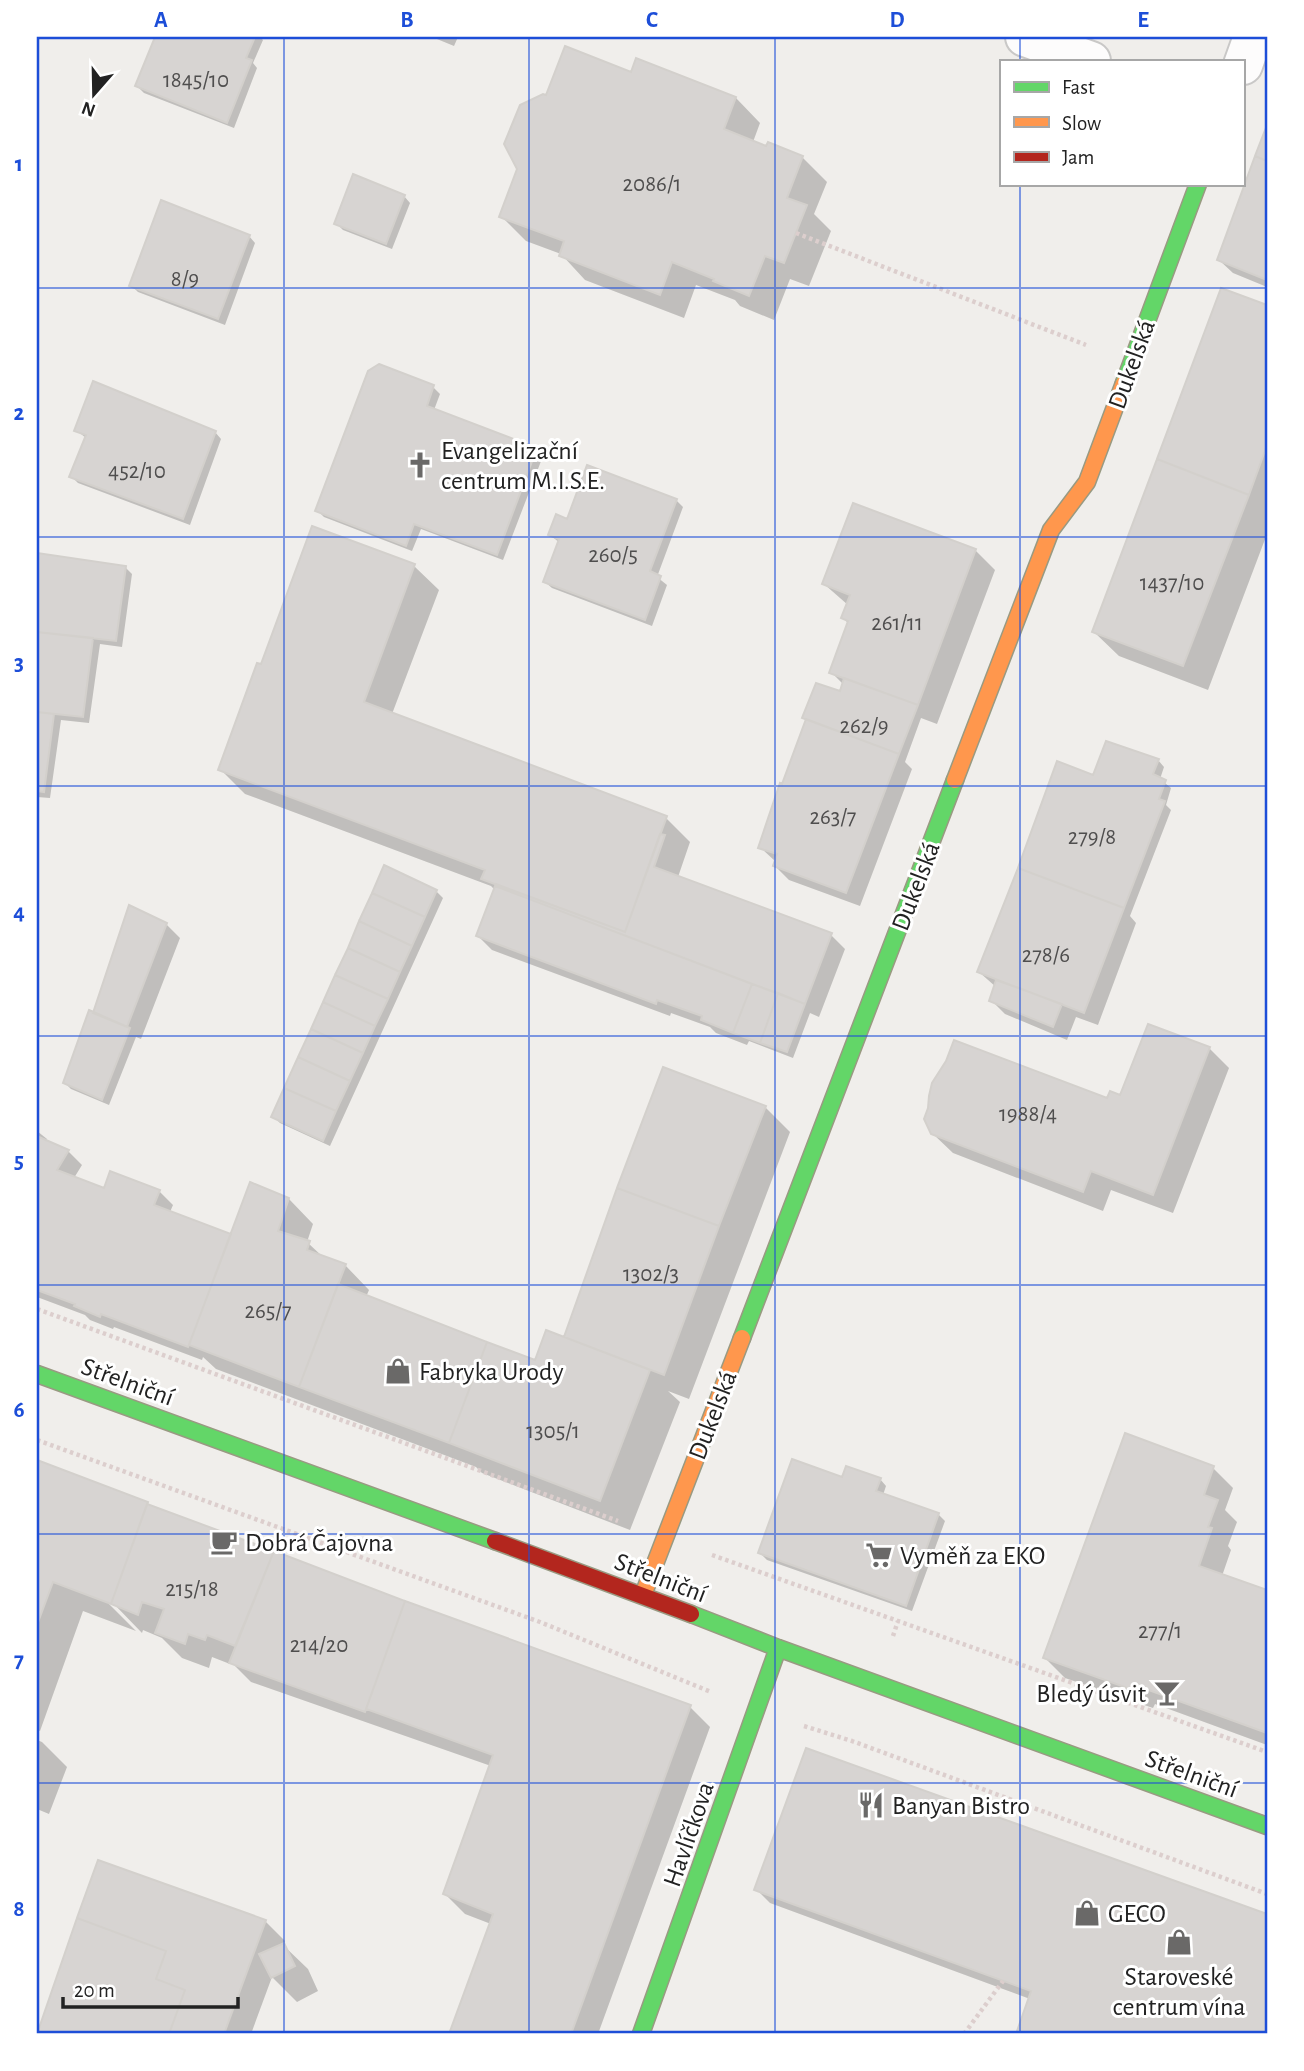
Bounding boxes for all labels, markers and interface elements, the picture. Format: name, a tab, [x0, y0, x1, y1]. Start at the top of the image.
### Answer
text: A	[154, 9, 168, 32]
text: B	[400, 9, 414, 32]
text: C	[646, 9, 658, 32]
text: D	[889, 9, 905, 32]
text: E	[1137, 9, 1149, 32]
north arrow	[60, 60, 130, 130]
legend	[1000, 60, 1244, 186]
house number: 1845/10	[163, 69, 229, 92]
text: Fast	[1062, 77, 1095, 98]
text: N	[79, 97, 98, 120]
text: Slow	[1062, 113, 1101, 134]
text: Jam	[1062, 147, 1094, 168]
text: 1	[15, 153, 23, 176]
house number: 2086/1	[623, 173, 681, 196]
house number: 8/9	[171, 268, 199, 291]
street label: Dukelská	[1104, 316, 1160, 412]
text: 2	[14, 402, 25, 425]
place label: Evangelizační centrum M.I.S.E.	[441, 438, 605, 494]
church icon: Evangelizační centrum M.I.S.E.	[405, 450, 435, 480]
house number: 452/10	[108, 460, 166, 483]
house number: 260/5	[588, 544, 638, 567]
house number: 1437/10	[1140, 572, 1204, 595]
house number: 261/11	[871, 612, 923, 635]
text: 3	[14, 652, 24, 675]
house number: 262/9	[839, 715, 889, 738]
house number: 263/7	[810, 806, 856, 829]
house number: 279/8	[1068, 826, 1116, 849]
street label: Dukelská	[887, 838, 945, 934]
text: 4	[13, 901, 25, 924]
house number: 278/6	[1022, 944, 1070, 967]
house number: 1988/4	[999, 1103, 1057, 1126]
text: 5	[14, 1150, 24, 1173]
house number: 1302/3	[623, 1263, 679, 1286]
house number: 265/7	[244, 1300, 292, 1323]
street label: Střelniční	[78, 1353, 178, 1411]
shop icon: Fabryka Urody	[383, 1356, 413, 1386]
place label: Fabryka Urody	[419, 1359, 564, 1385]
street label: Dukelská	[684, 1367, 742, 1463]
text: 6	[13, 1399, 25, 1422]
house number: 1305/1	[526, 1420, 580, 1443]
cafe icon: Dobrá Čajovna	[209, 1527, 239, 1557]
place label: Dobrá Čajovna	[245, 1529, 393, 1556]
supermarket icon: Vyměň za EKO	[864, 1540, 894, 1570]
place label: Vyměň za EKO	[900, 1543, 1045, 1569]
street label: Střelniční	[611, 1548, 711, 1608]
house number: 215/18	[165, 1578, 219, 1601]
house number: 277/1	[1138, 1620, 1182, 1643]
house number: 214/20	[290, 1634, 348, 1657]
text: 7	[14, 1649, 24, 1672]
bar icon: Bledý úsvit	[1152, 1678, 1182, 1708]
place label: Bledý úsvit	[1036, 1681, 1146, 1707]
street label: Střelniční	[1142, 1745, 1242, 1803]
street label: Havlíčkova	[659, 1779, 719, 1890]
restaurant icon: Banyan Bistro	[856, 1790, 886, 1820]
place label: Banyan Bistro	[892, 1793, 1030, 1819]
text: 8	[13, 1898, 25, 1921]
shop icon: GECO	[1072, 1898, 1102, 1928]
place label: GECO	[1108, 1901, 1166, 1927]
shop icon: Staroveské centrum vína	[1164, 1927, 1194, 1957]
place label: Staroveské centrum vína	[1113, 1964, 1245, 2020]
scale bar	[63, 1966, 238, 2010]
text: 20 m	[74, 1980, 115, 2001]

